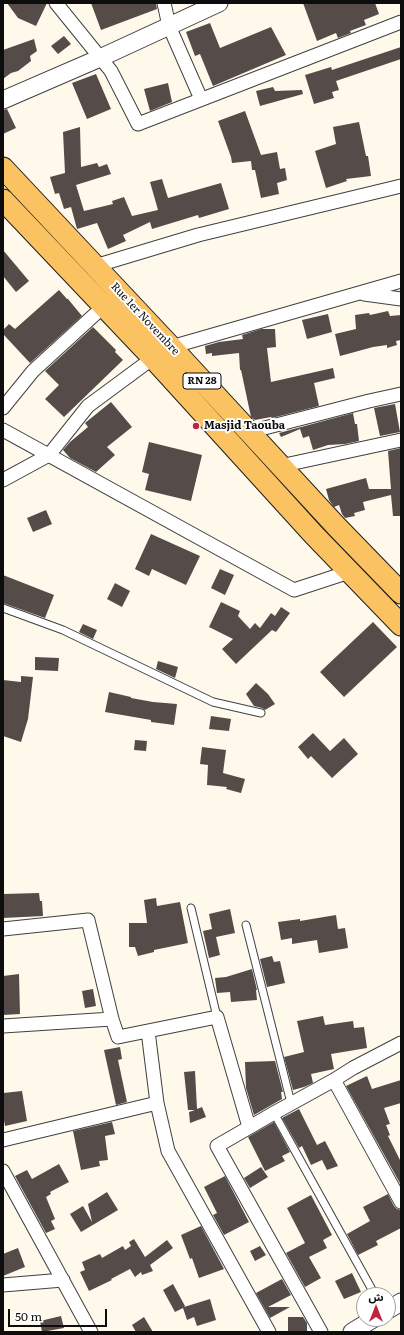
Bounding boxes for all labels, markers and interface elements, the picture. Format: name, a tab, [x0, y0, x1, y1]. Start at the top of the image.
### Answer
street label: Rue 1er Novembre	[108, 280, 182, 358]
road number: RN 28	[183, 373, 221, 389]
place label: Masjid Taouba	[204, 419, 285, 433]
marker: Masjid Taouba	[191, 421, 201, 431]
north arrow	[356, 1287, 396, 1327]
text: ش	[368, 1288, 384, 1304]
scale bar	[10, 1301, 109, 1327]
text: 50 m	[15, 1307, 42, 1325]

